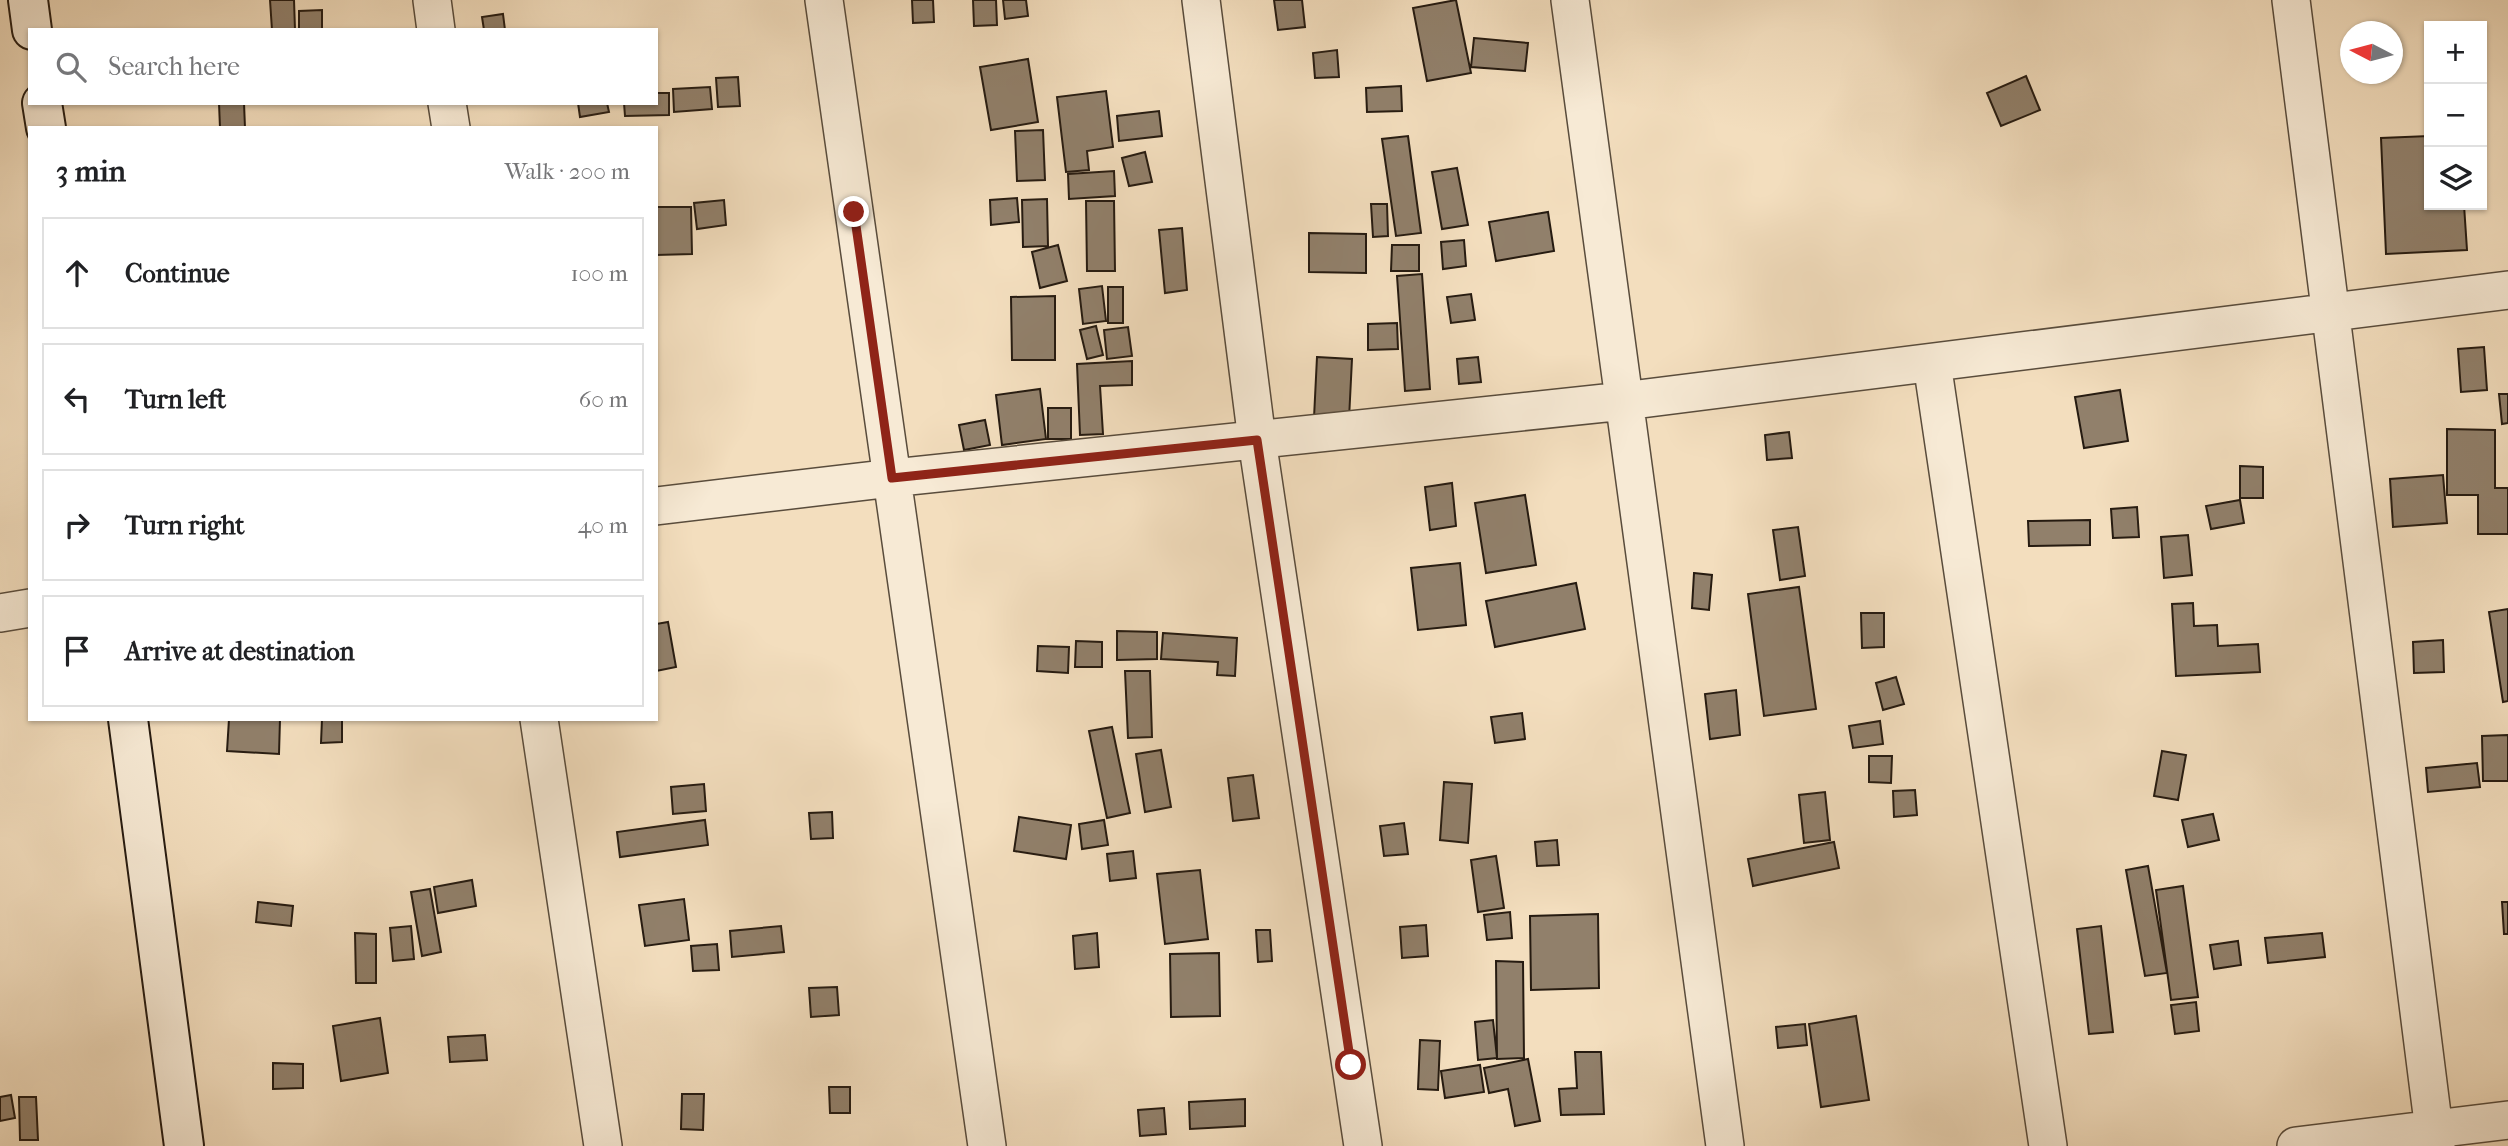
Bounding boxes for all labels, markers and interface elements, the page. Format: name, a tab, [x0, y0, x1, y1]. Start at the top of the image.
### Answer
north arrow	[2340, 21, 2403, 84]
map controls	[2424, 21, 2487, 210]
button: +	[2424, 21, 2487, 84]
search box	[28, 28, 658, 105]
icon: search	[52, 48, 90, 86]
text: Search here	[108, 51, 240, 82]
button: −	[2424, 84, 2487, 147]
button: layers	[2424, 147, 2487, 210]
text: 3 min	[56, 154, 126, 189]
text: Walk · 200 m	[504, 158, 630, 185]
route end	[838, 196, 869, 227]
icon: ahead	[58, 254, 96, 292]
text: Continue	[125, 258, 230, 289]
text: 100 m	[570, 260, 628, 287]
icon: left	[58, 380, 96, 418]
text: Turn left	[125, 384, 226, 415]
text: 60 m	[579, 386, 628, 413]
icon: right	[58, 506, 96, 544]
text: Turn right	[125, 510, 245, 541]
text: 40 m	[578, 512, 628, 539]
icon: arrive	[58, 632, 96, 670]
text: Arrive at destination	[125, 636, 355, 667]
route start	[1335, 1049, 1366, 1080]

